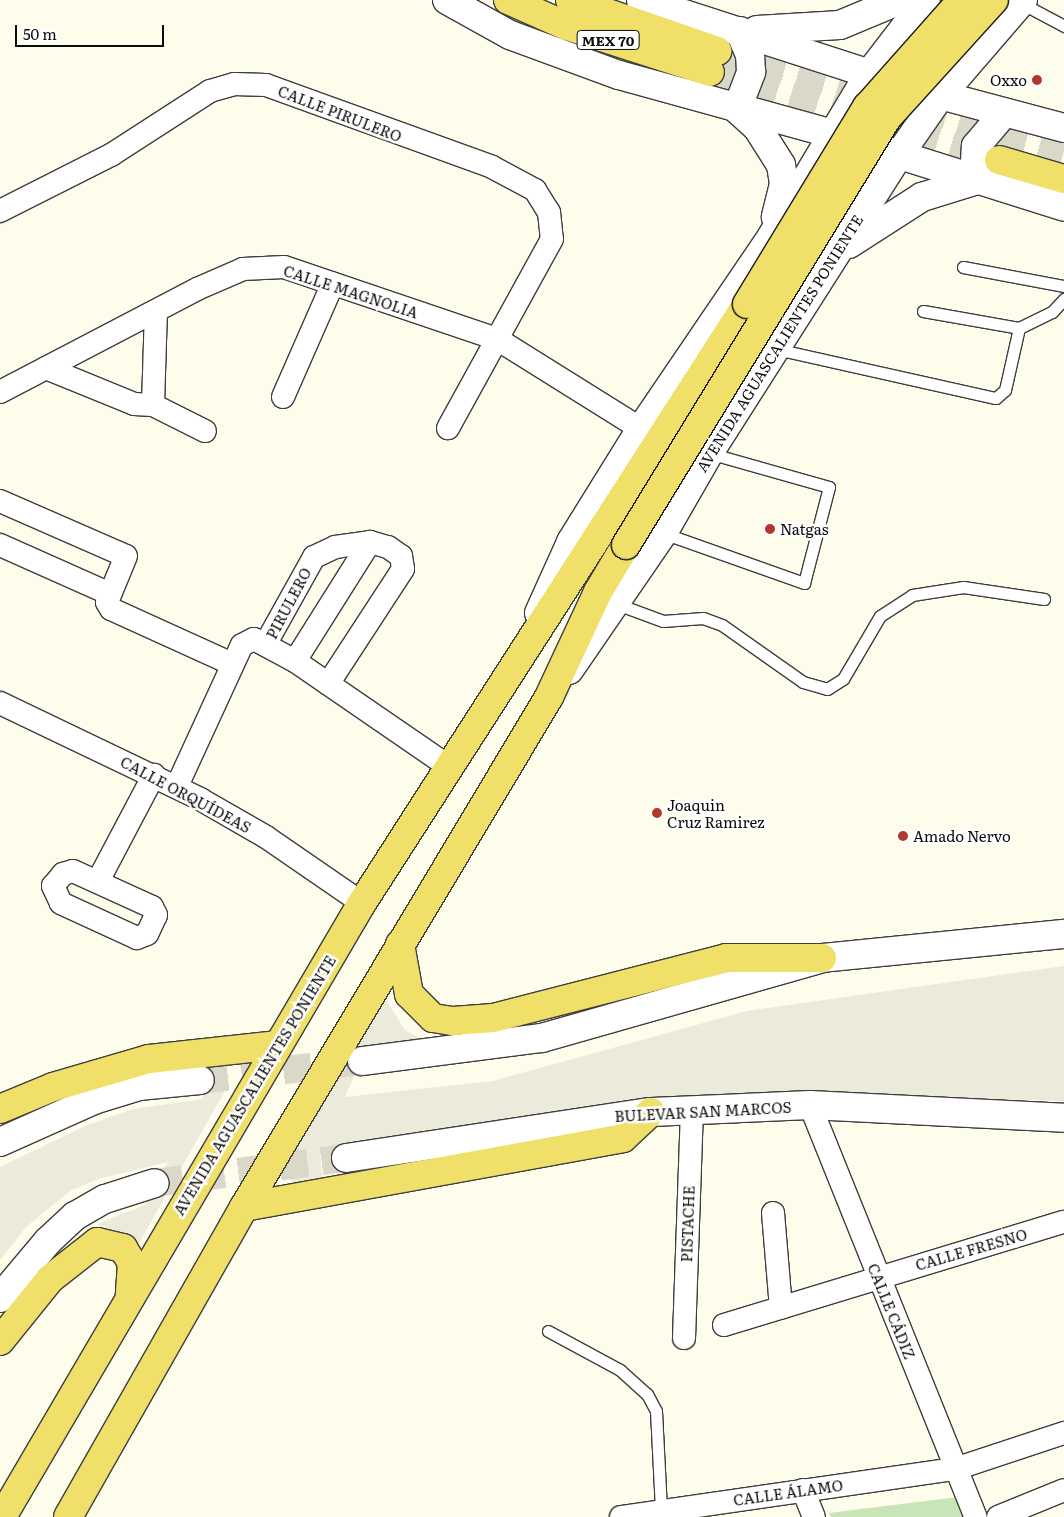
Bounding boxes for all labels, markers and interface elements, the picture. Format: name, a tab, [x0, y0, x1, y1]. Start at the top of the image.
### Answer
scale bar	[18, 15, 166, 47]
text: 50 m	[23, 22, 57, 45]
road number: MEX 70	[576, 28, 640, 52]
place label: Oxxo	[990, 71, 1027, 89]
marker: Oxxo	[1031, 74, 1043, 86]
street label: CALLE PIRULERO	[276, 81, 404, 145]
street label: AVENIDA AGUASCALIENTES PONIENTE	[692, 211, 866, 475]
street label: CALLE MAGNOLIA	[281, 261, 421, 321]
place label: Natgas	[780, 520, 828, 538]
marker: Natgas	[764, 523, 776, 535]
street label: PIRULERO	[262, 564, 314, 642]
street label: CALLE ORQUÍDEAS	[118, 752, 254, 836]
place label: Joaquin Cruz Ramirez	[667, 795, 764, 830]
marker: Joaquin Cruz Ramirez	[651, 807, 663, 819]
place label: Amado Nervo	[913, 827, 1011, 845]
marker: Amado Nervo	[897, 830, 909, 842]
street label: AVENIDA AGUASCALIENTES PONIENTE	[169, 952, 339, 1218]
street label: BULEVAR SAN MARCOS	[614, 1097, 792, 1125]
street label: PISTACHE	[677, 1185, 697, 1263]
street label: CALLE FRESNO	[913, 1224, 1029, 1274]
street label: CALLE CÁDIZ	[865, 1261, 919, 1361]
street label: CALLE ÁLAMO	[732, 1475, 844, 1509]

